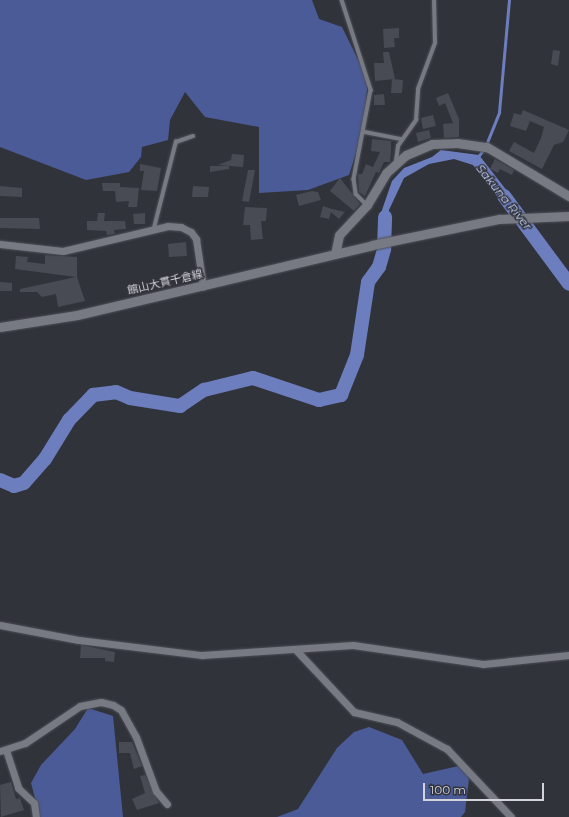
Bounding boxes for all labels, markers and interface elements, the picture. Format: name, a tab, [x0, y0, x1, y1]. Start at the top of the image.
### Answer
water label: Sakuna River	[473, 161, 535, 233]
street label: 館山大貫千倉線	[126, 267, 204, 297]
scale bar	[425, 775, 546, 801]
text: 100 m	[430, 782, 466, 797]

